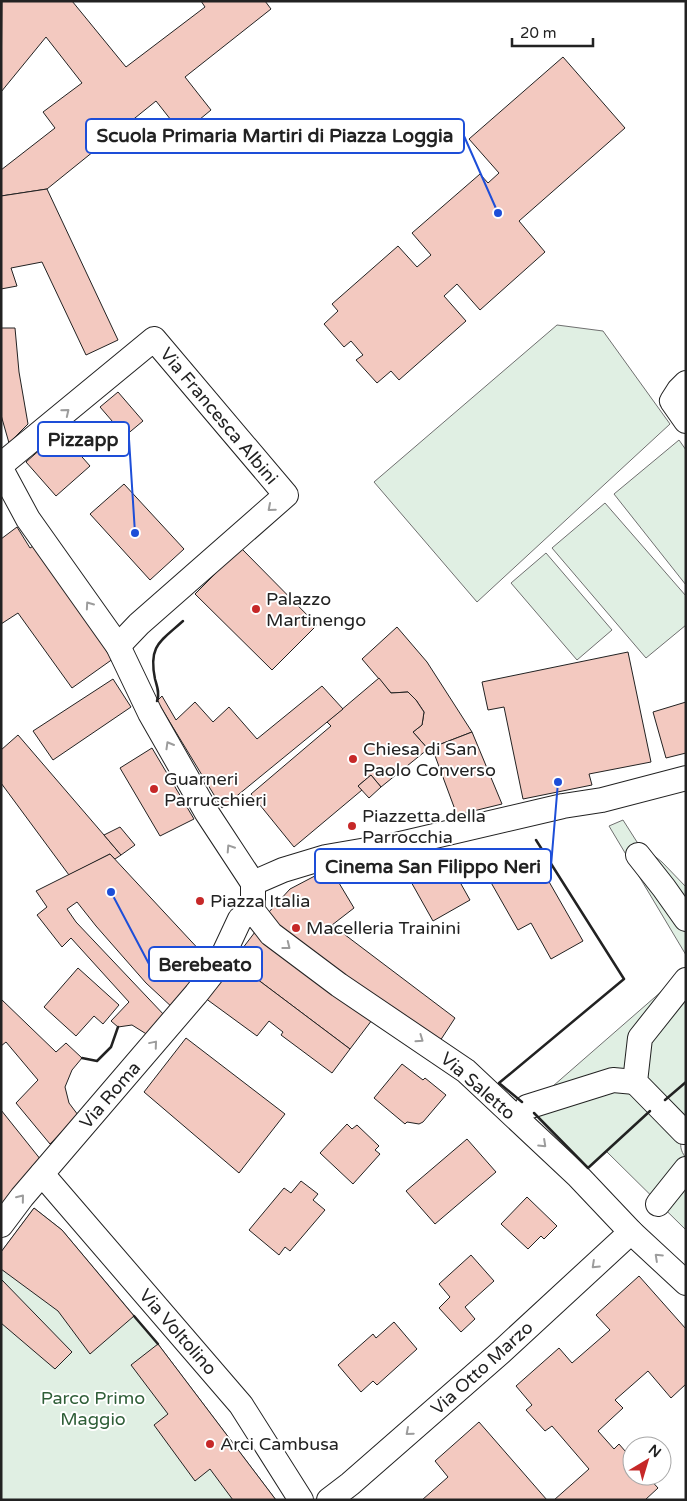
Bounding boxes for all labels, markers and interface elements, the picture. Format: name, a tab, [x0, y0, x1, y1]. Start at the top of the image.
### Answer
scale bar	[512, 15, 593, 47]
text: 20 m	[520, 24, 557, 42]
callout: Scuola Primaria Martiri di Piazza Loggia	[86, 119, 464, 153]
text: Scuola Primaria Martiri di Piazza Loggia	[96, 125, 454, 148]
street label: Via Francesca Albini	[155, 343, 283, 489]
one-way arrow	[60, 409, 69, 417]
callout: Pizzapp	[38, 422, 129, 456]
text: Pizzapp	[48, 429, 118, 452]
one-way arrow	[267, 502, 276, 511]
place label: Palazzo Martinengo	[266, 588, 366, 631]
one-way arrow	[86, 601, 95, 611]
marker: Palazzo Martinengo	[250, 603, 262, 615]
place label: Chiesa di San Paolo Converso	[363, 738, 496, 781]
one-way arrow	[166, 742, 176, 751]
marker: Chiesa di San Paolo Converso	[347, 753, 359, 765]
place label: Guarneri Parrucchieri	[164, 768, 267, 811]
marker: Guarneri Parrucchieri	[148, 783, 160, 795]
place label: Piazzetta della Parrocchia	[362, 805, 486, 848]
marker: Piazzetta della Parrocchia	[346, 820, 358, 832]
one-way arrow	[227, 845, 236, 854]
callout: Cinema San Filippo Neri	[315, 849, 551, 883]
text: Cinema San Filippo Neri	[325, 856, 541, 879]
place label: Piazza Italia	[210, 890, 310, 912]
marker: Piazza Italia	[194, 895, 206, 907]
place label: Macelleria Trainini	[306, 917, 461, 939]
marker: Macelleria Trainini	[290, 922, 302, 934]
one-way arrow	[281, 940, 290, 948]
callout: Berebeato	[149, 947, 262, 981]
text: Berebeato	[158, 954, 252, 976]
one-way arrow	[414, 1033, 424, 1042]
one-way arrow	[149, 1041, 157, 1050]
street label: Via Saletto	[436, 1048, 520, 1125]
street label: Via Roma	[75, 1057, 145, 1133]
one-way arrow	[538, 1138, 547, 1147]
one-way arrow	[15, 1195, 24, 1204]
one-way arrow	[655, 1254, 664, 1263]
one-way arrow	[592, 1259, 601, 1268]
street label: Via Voltolino	[135, 1284, 221, 1380]
street label: Via Otto Marzo	[426, 1316, 538, 1420]
park label: Parco Primo Maggio	[41, 1387, 145, 1430]
one-way arrow	[406, 1426, 415, 1435]
place label: Arci Cambusa	[220, 1433, 339, 1455]
north arrow	[622, 1436, 672, 1486]
marker: Arci Cambusa	[204, 1438, 216, 1450]
text: N	[645, 1441, 664, 1461]

